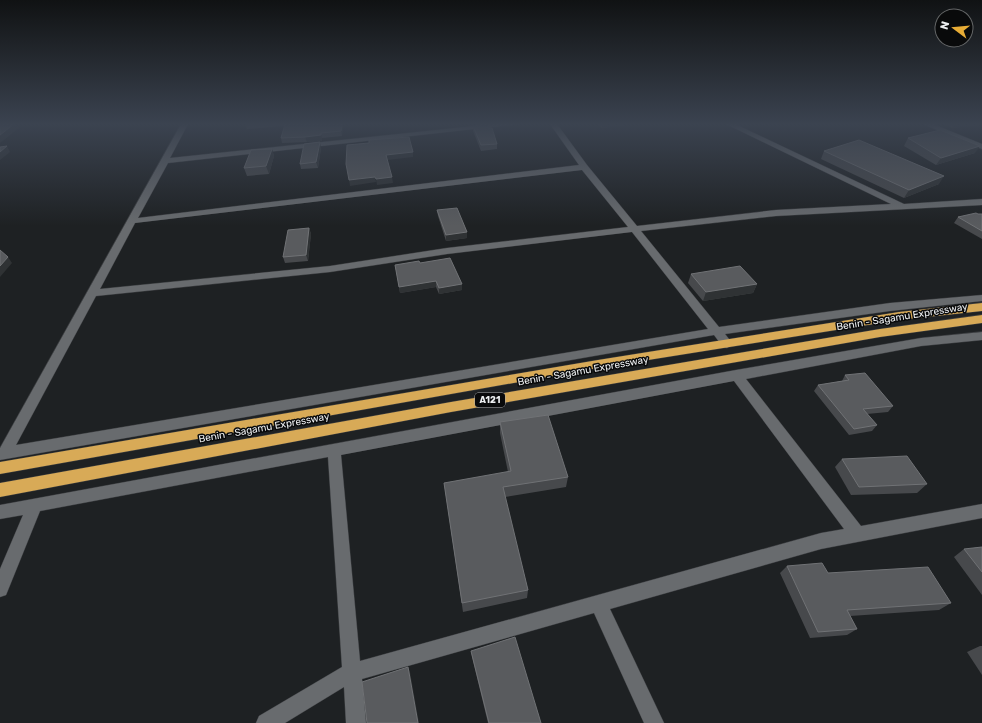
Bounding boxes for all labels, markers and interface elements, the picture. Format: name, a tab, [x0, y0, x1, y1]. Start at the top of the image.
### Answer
north arrow	[934, 8, 974, 48]
text: N	[938, 20, 952, 31]
street label: Benin - Sagamu Expressway	[836, 301, 969, 333]
street label: Benin - Sagamu Expressway	[517, 353, 650, 388]
road number: A121	[475, 393, 505, 407]
street label: Benin - Sagamu Expressway	[198, 410, 331, 445]

